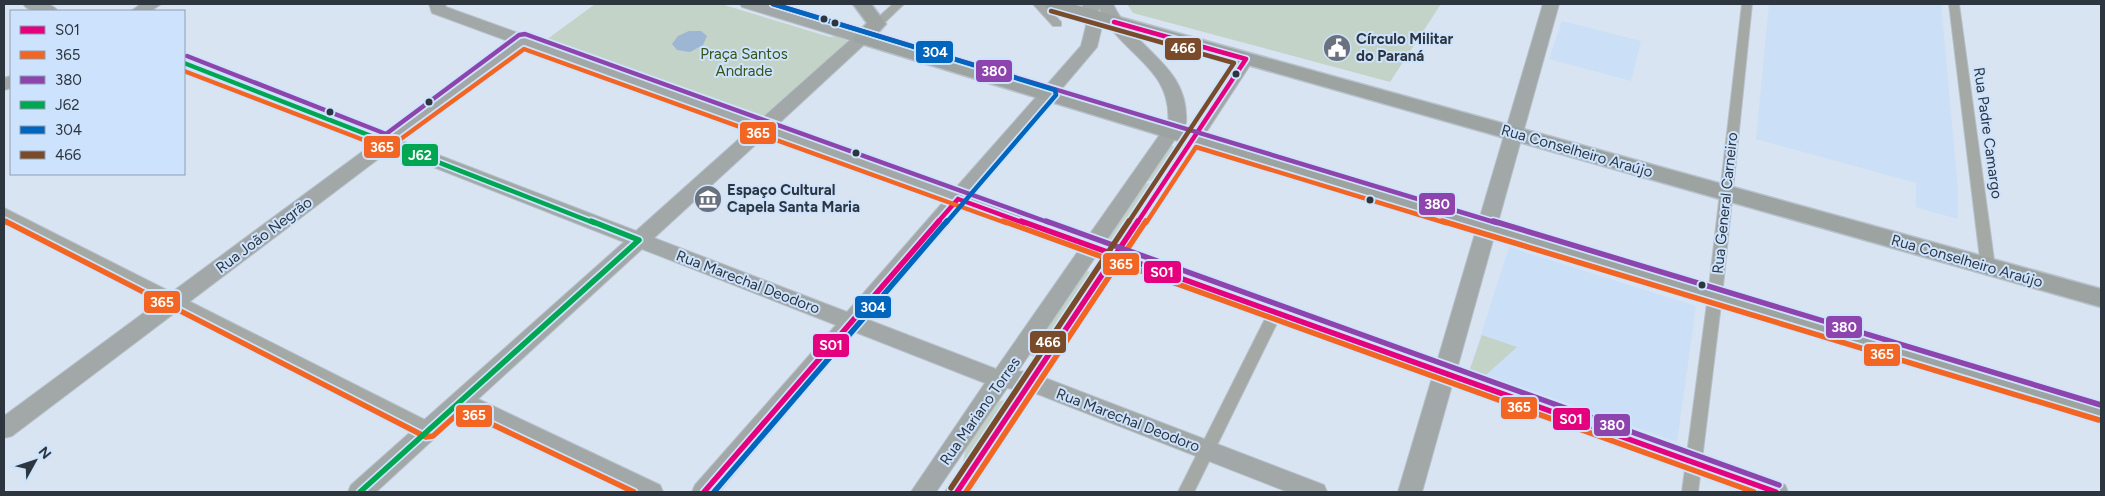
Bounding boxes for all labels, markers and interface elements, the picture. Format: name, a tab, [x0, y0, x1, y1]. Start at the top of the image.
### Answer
legend	[10, 10, 185, 175]
unlabelled marker	[819, 14, 829, 24]
unlabelled marker	[830, 18, 840, 28]
text: S01	[55, 21, 80, 39]
place label: Círculo Militar do Paraná	[1356, 30, 1453, 65]
public building icon: Círculo Militar do Paraná	[1322, 33, 1352, 63]
line badge: 466	[1164, 37, 1202, 61]
line badge: 304	[915, 40, 954, 64]
text: 466	[1170, 40, 1196, 57]
text: 304	[922, 44, 948, 61]
park label: Praça Santos Andrade	[700, 45, 788, 80]
text: 365	[55, 46, 80, 64]
line badge: 380	[975, 59, 1013, 83]
text: 380	[981, 63, 1007, 80]
street label: Rua Padre Camargo	[1970, 66, 2006, 200]
unlabelled marker	[1231, 69, 1241, 79]
text: 380	[55, 71, 82, 89]
text: J62	[55, 96, 80, 114]
unlabelled marker	[424, 97, 434, 107]
unlabelled marker	[325, 107, 335, 117]
text: 304	[55, 121, 82, 139]
line badge: 365	[739, 121, 777, 145]
street label: Rua Conselheiro Araújo	[1499, 121, 1655, 181]
text: 365	[746, 125, 770, 142]
street label: Rua General Carneiro	[1709, 131, 1741, 275]
line badge: 365	[363, 135, 401, 159]
text: 365	[370, 139, 394, 156]
line badge: J62	[401, 143, 439, 167]
text: 466	[55, 146, 82, 164]
text: J62	[408, 147, 432, 164]
unlabelled marker	[851, 148, 861, 158]
place label: Espaço Cultural Capela Santa Maria	[727, 181, 860, 216]
museum icon: Espaço Cultural Capela Santa Maria	[693, 184, 723, 214]
line badge: 380	[1418, 192, 1456, 216]
street label: Rua João Negrão	[212, 193, 316, 277]
unlabelled marker	[1365, 195, 1375, 205]
text: 380	[1424, 196, 1450, 213]
street label: Rua Conselheiro Araújo	[1889, 231, 2045, 291]
street label: Rua Marechal Deodoro	[674, 246, 823, 318]
line badge: 365	[1102, 252, 1140, 276]
text: 365	[1109, 256, 1133, 273]
line badge: S01	[1143, 260, 1182, 284]
text: S01	[1150, 264, 1174, 281]
unlabelled marker	[1697, 280, 1707, 290]
line badge: 365	[143, 290, 181, 314]
text: 365	[150, 294, 174, 311]
line badge: 304	[854, 295, 892, 319]
text: 304	[860, 299, 886, 316]
line badge: 380	[1825, 315, 1863, 339]
text: 380	[1831, 319, 1857, 336]
line badge: 466	[1029, 330, 1067, 354]
line badge: S01	[812, 333, 850, 358]
text: 466	[1035, 334, 1061, 351]
text: S01	[819, 337, 843, 354]
line badge: 365	[1863, 343, 1901, 367]
text: 365	[1870, 346, 1894, 363]
street label: Rua Mariano Torres	[936, 353, 1024, 469]
street label: Rua Marechal Deodoro	[1054, 384, 1203, 456]
line badge: 365	[1500, 396, 1538, 420]
text: 365	[1507, 399, 1531, 416]
line badge: 365	[455, 404, 493, 428]
text: 365	[462, 407, 486, 424]
line badge: S01	[1552, 407, 1591, 431]
text: S01	[1559, 411, 1583, 428]
line badge: 380	[1593, 413, 1631, 437]
text: 380	[1599, 417, 1625, 434]
north arrow	[10, 436, 60, 486]
text: N	[35, 443, 55, 463]

